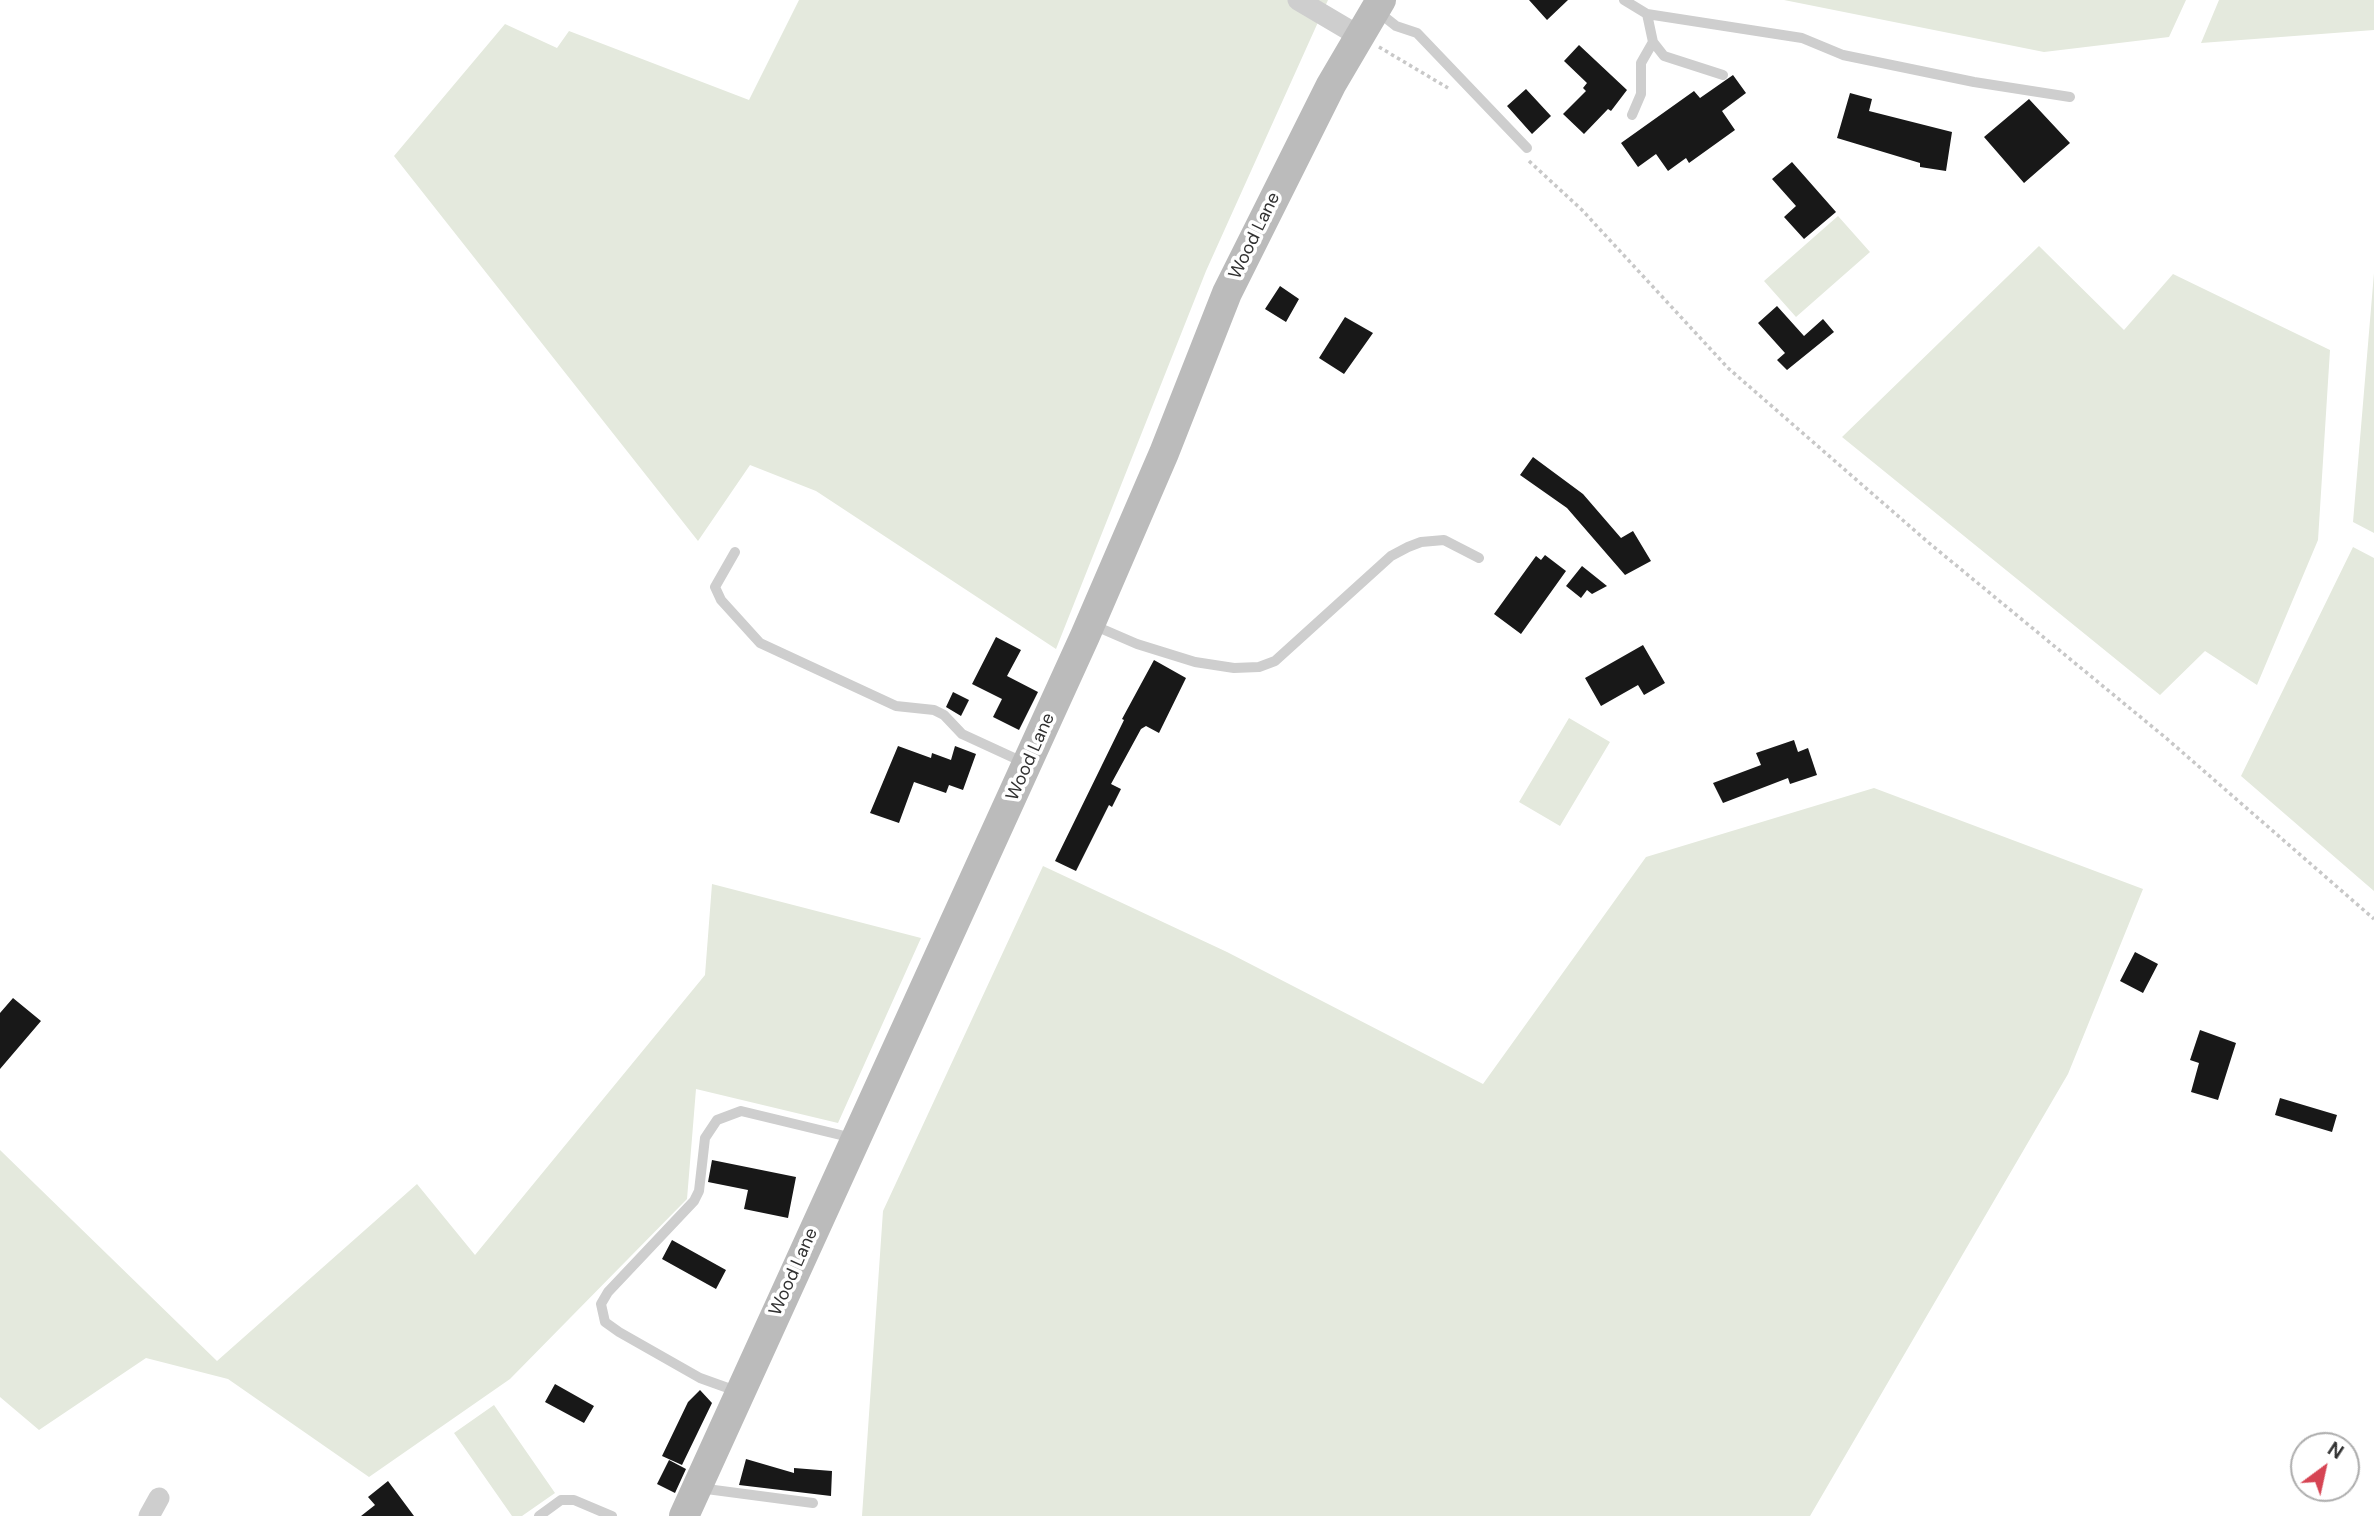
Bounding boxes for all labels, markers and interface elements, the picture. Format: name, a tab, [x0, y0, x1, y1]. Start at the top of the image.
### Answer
street label: Wood Lane	[1225, 189, 1285, 283]
street label: Wood Lane	[1002, 710, 1060, 804]
street label: Wood Lane	[765, 1225, 823, 1319]
north arrow	[2290, 1432, 2360, 1502]
text: N	[2323, 1436, 2348, 1465]

